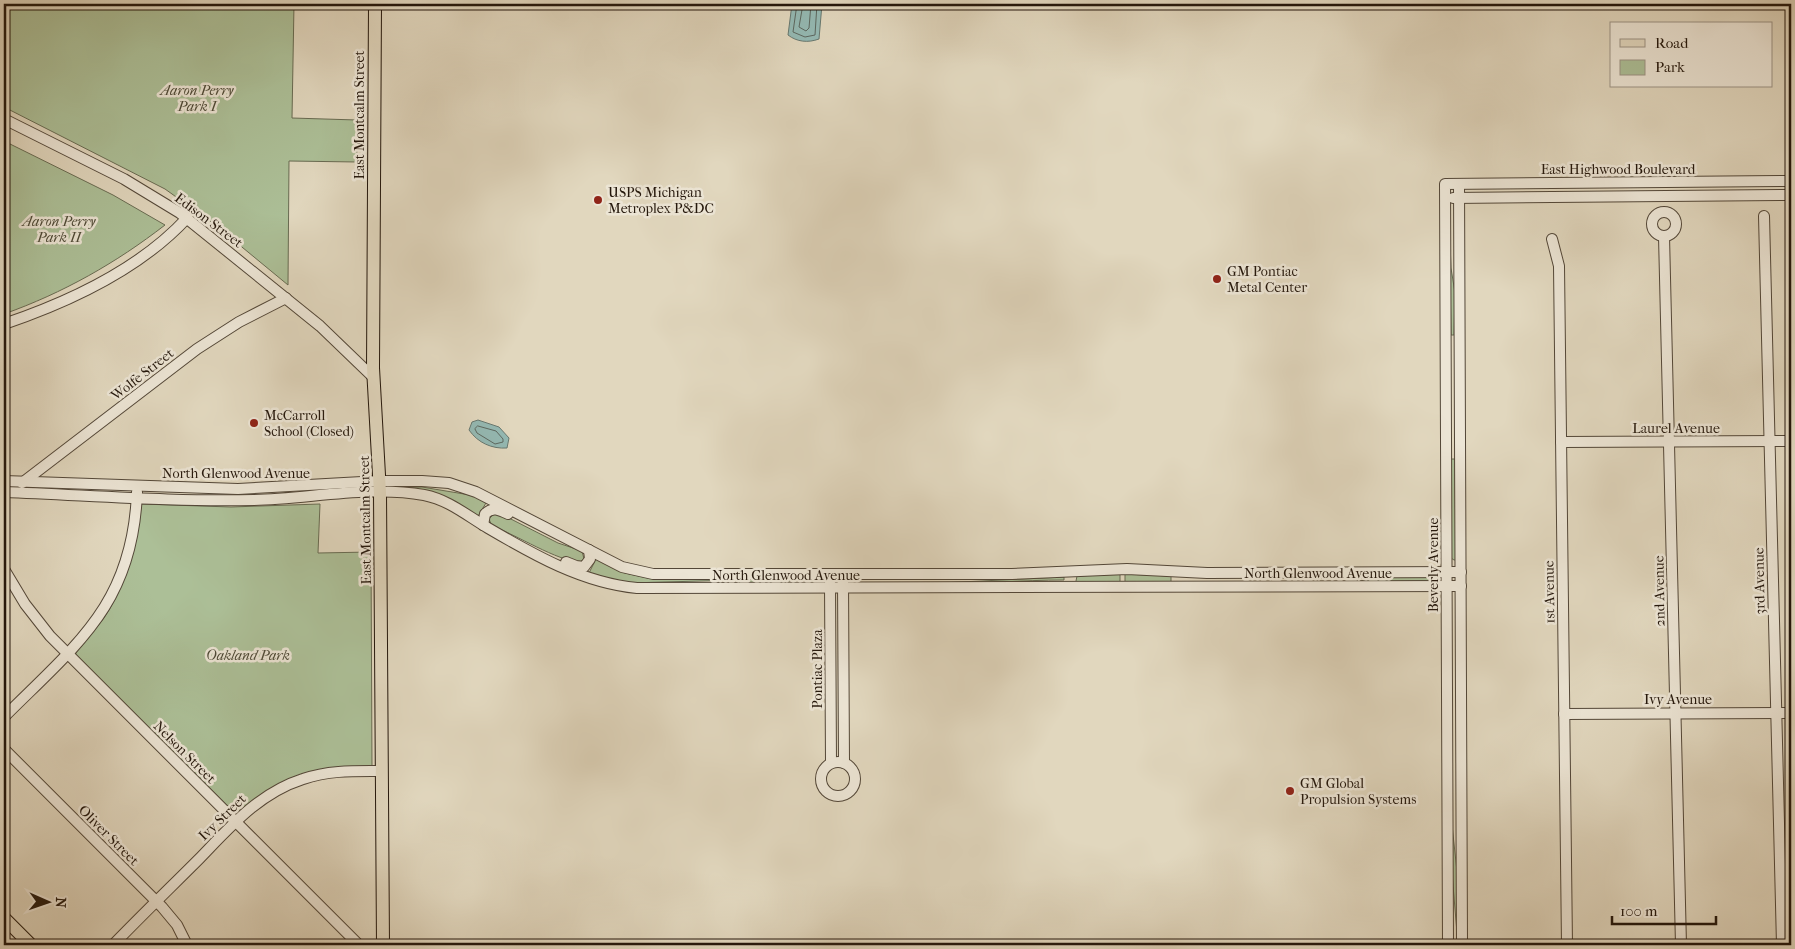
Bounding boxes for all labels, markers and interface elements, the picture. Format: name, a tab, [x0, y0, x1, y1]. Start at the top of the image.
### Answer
legend	[1610, 22, 1772, 88]
text: Road	[1655, 34, 1689, 52]
street label: East Montcalm Street	[351, 51, 368, 179]
text: Park	[1655, 58, 1685, 76]
park label: Aaron Perry Park I	[158, 82, 235, 115]
street label: East Highwood Boulevard	[1541, 161, 1696, 178]
place label: USPS Michigan Metroplex P&DC	[608, 184, 714, 217]
street label: Edison Street	[171, 189, 246, 251]
marker: USPS Michigan Metroplex P&DC	[592, 194, 604, 206]
park label: Aaron Perry Park II	[20, 213, 97, 246]
place label: GM Pontiac Metal Center	[1227, 263, 1307, 296]
marker: GM Pontiac Metal Center	[1211, 273, 1223, 285]
street label: Wolfe Street	[107, 345, 177, 405]
place label: McCarroll School (Closed)	[264, 407, 354, 440]
marker: McCarroll School (Closed)	[248, 417, 260, 429]
street label: Laurel Avenue	[1632, 420, 1720, 437]
street label: East Montcalm Street	[356, 455, 375, 585]
street label: North Glenwood Avenue	[162, 465, 310, 482]
street label: Beverly Avenue	[1425, 518, 1442, 612]
street label: 3rd Avenue	[1750, 547, 1769, 615]
street label: 2nd Avenue	[1650, 555, 1669, 627]
street label: 1st Avenue	[1540, 560, 1559, 624]
street label: North Glenwood Avenue	[1244, 565, 1392, 582]
street label: North Glenwood Avenue	[712, 567, 860, 584]
street label: Pontiac Plaza	[809, 629, 826, 709]
park label: Oakland Park	[206, 647, 290, 664]
street label: Ivy Avenue	[1644, 691, 1712, 708]
street label: Nelson Street	[150, 718, 219, 787]
place label: GM Global Propulsion Systems	[1300, 775, 1416, 808]
marker: GM Global Propulsion Systems	[1284, 785, 1296, 797]
street label: Ivy Street	[195, 791, 250, 844]
street label: Oliver Street	[75, 802, 142, 869]
north arrow	[22, 876, 72, 926]
scale bar	[1612, 894, 1716, 926]
text: N	[52, 897, 69, 908]
text: 100 m	[1620, 902, 1658, 920]

